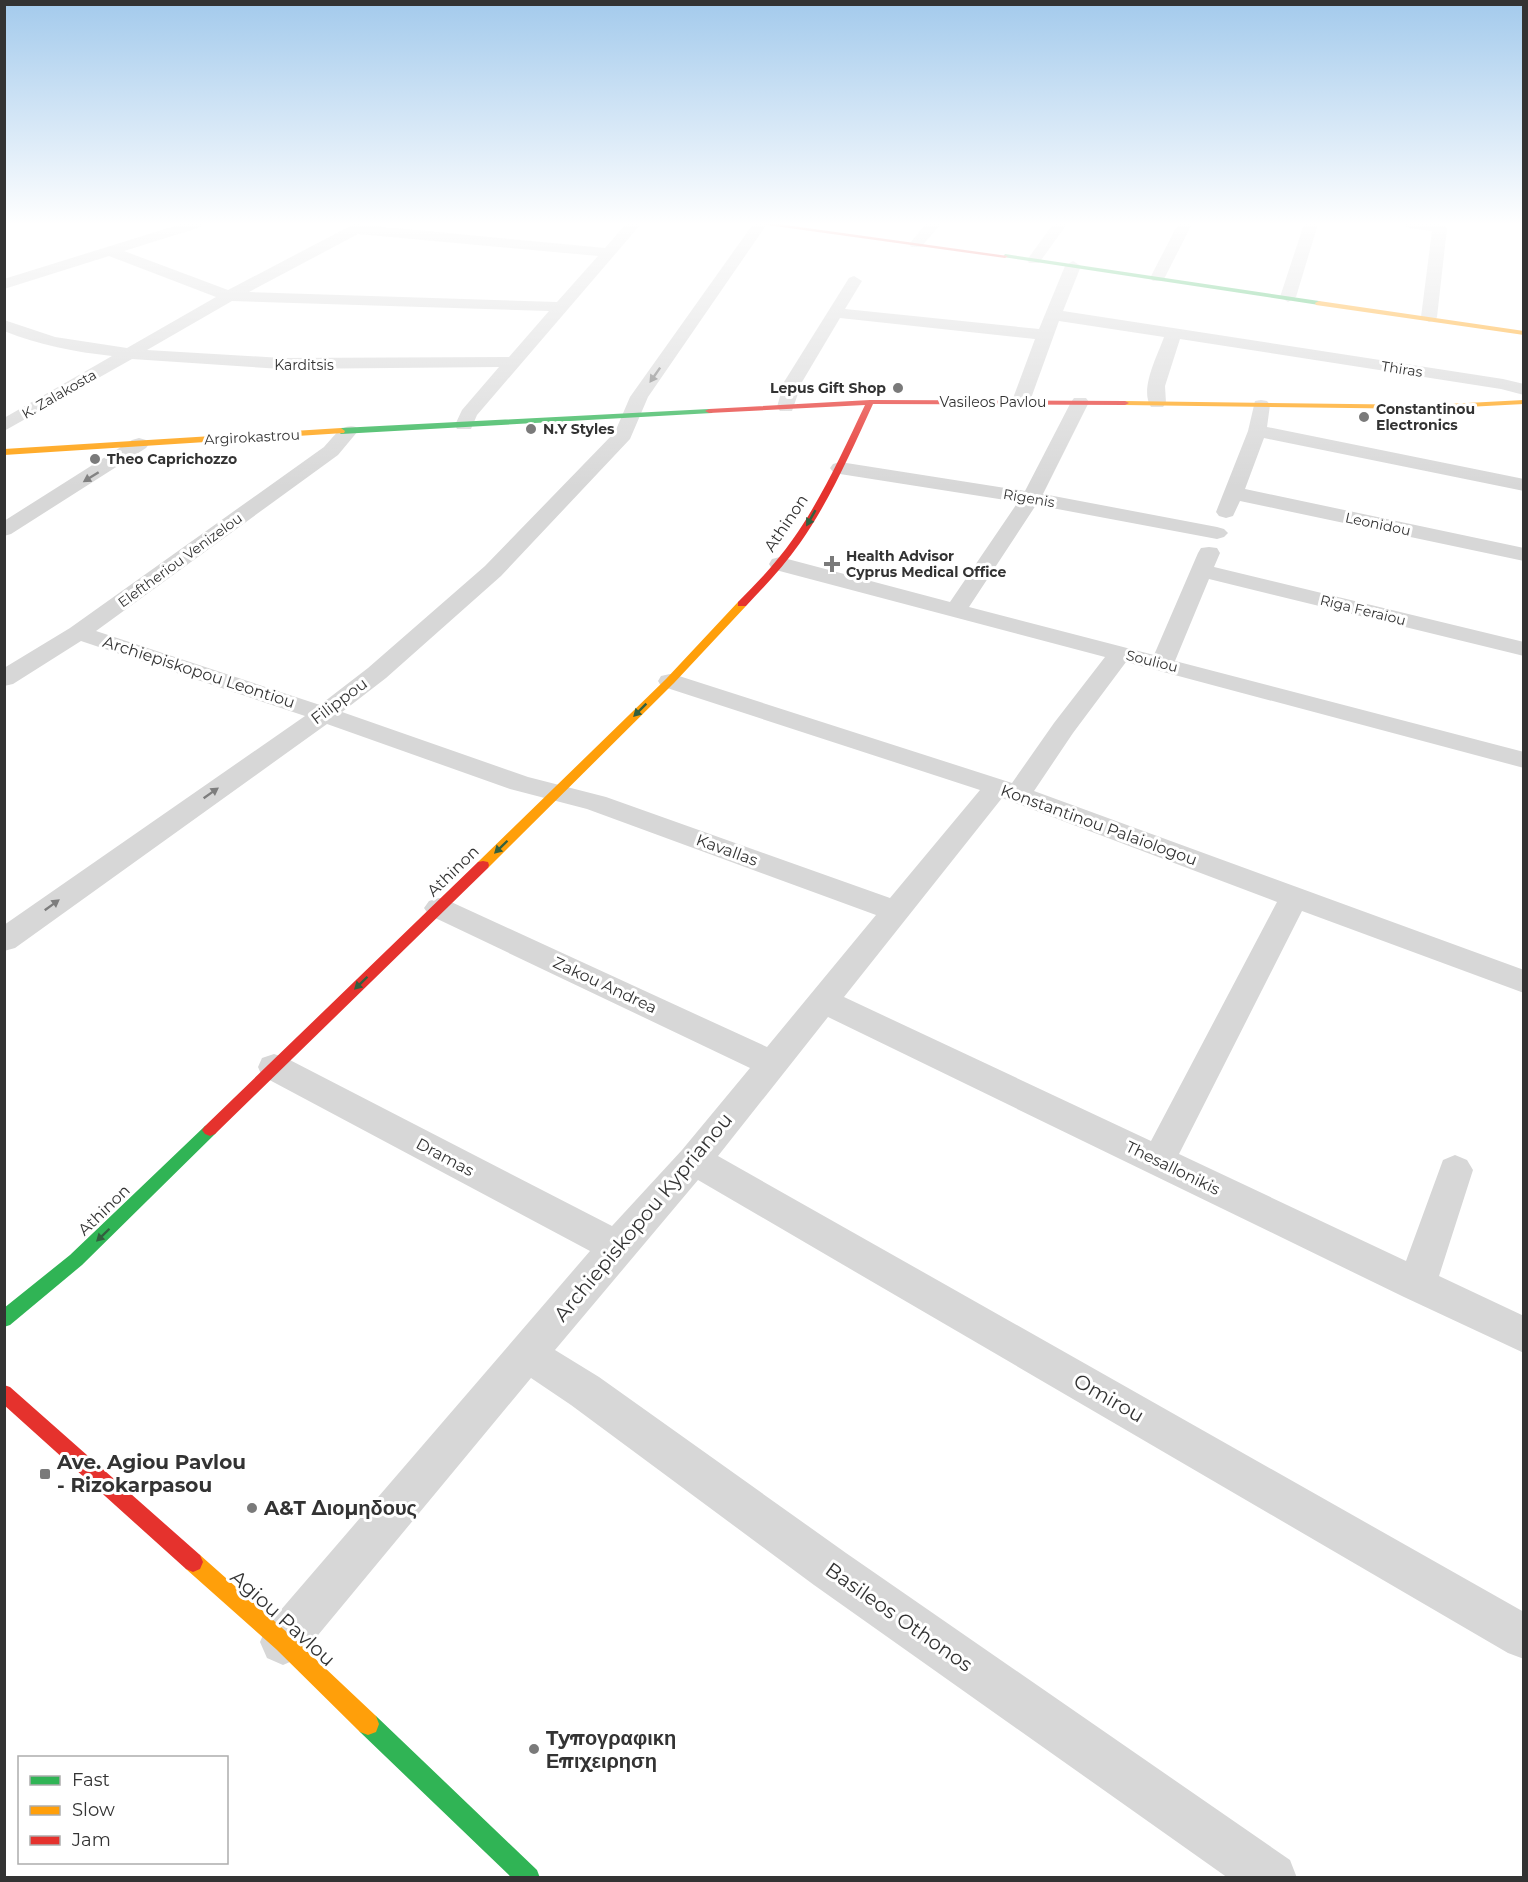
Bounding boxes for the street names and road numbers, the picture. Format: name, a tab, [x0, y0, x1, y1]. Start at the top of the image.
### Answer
street label: Karditsis	[274, 356, 334, 374]
street label: Thiras	[1380, 357, 1424, 381]
street label: K. Zalakosta	[18, 365, 100, 423]
street label: Vasileos Pavlou	[940, 393, 1046, 411]
street label: Argirokastrou	[204, 426, 300, 448]
street label: Rigenis	[1002, 485, 1056, 511]
street label: Athinon	[760, 491, 812, 555]
street label: Leonidou	[1344, 508, 1412, 540]
street label: Eleftheriou Venizelou	[114, 509, 246, 611]
street label: Riga Feraiou	[1318, 591, 1408, 629]
street label: Archiepiskopou Leontiou	[101, 632, 297, 712]
street label: Souliou	[1124, 646, 1180, 676]
street label: Filippou	[307, 674, 371, 728]
street label: Konstantinou Palaiologou	[998, 781, 1200, 869]
street label: Kavallas	[694, 830, 761, 870]
street label: Athinon	[423, 842, 483, 900]
street label: Zakou Andrea	[550, 953, 660, 1017]
street label: Archiepiskopou Kyprianou	[549, 1108, 737, 1326]
street label: Dramas	[413, 1134, 477, 1180]
street label: Thesallonikis	[1123, 1137, 1223, 1199]
street label: Athinon	[74, 1181, 134, 1239]
street label: Omirou	[1070, 1368, 1148, 1428]
street label: Basileos Othonos	[821, 1557, 977, 1677]
street label: Agiou Pavlou	[226, 1565, 340, 1671]

